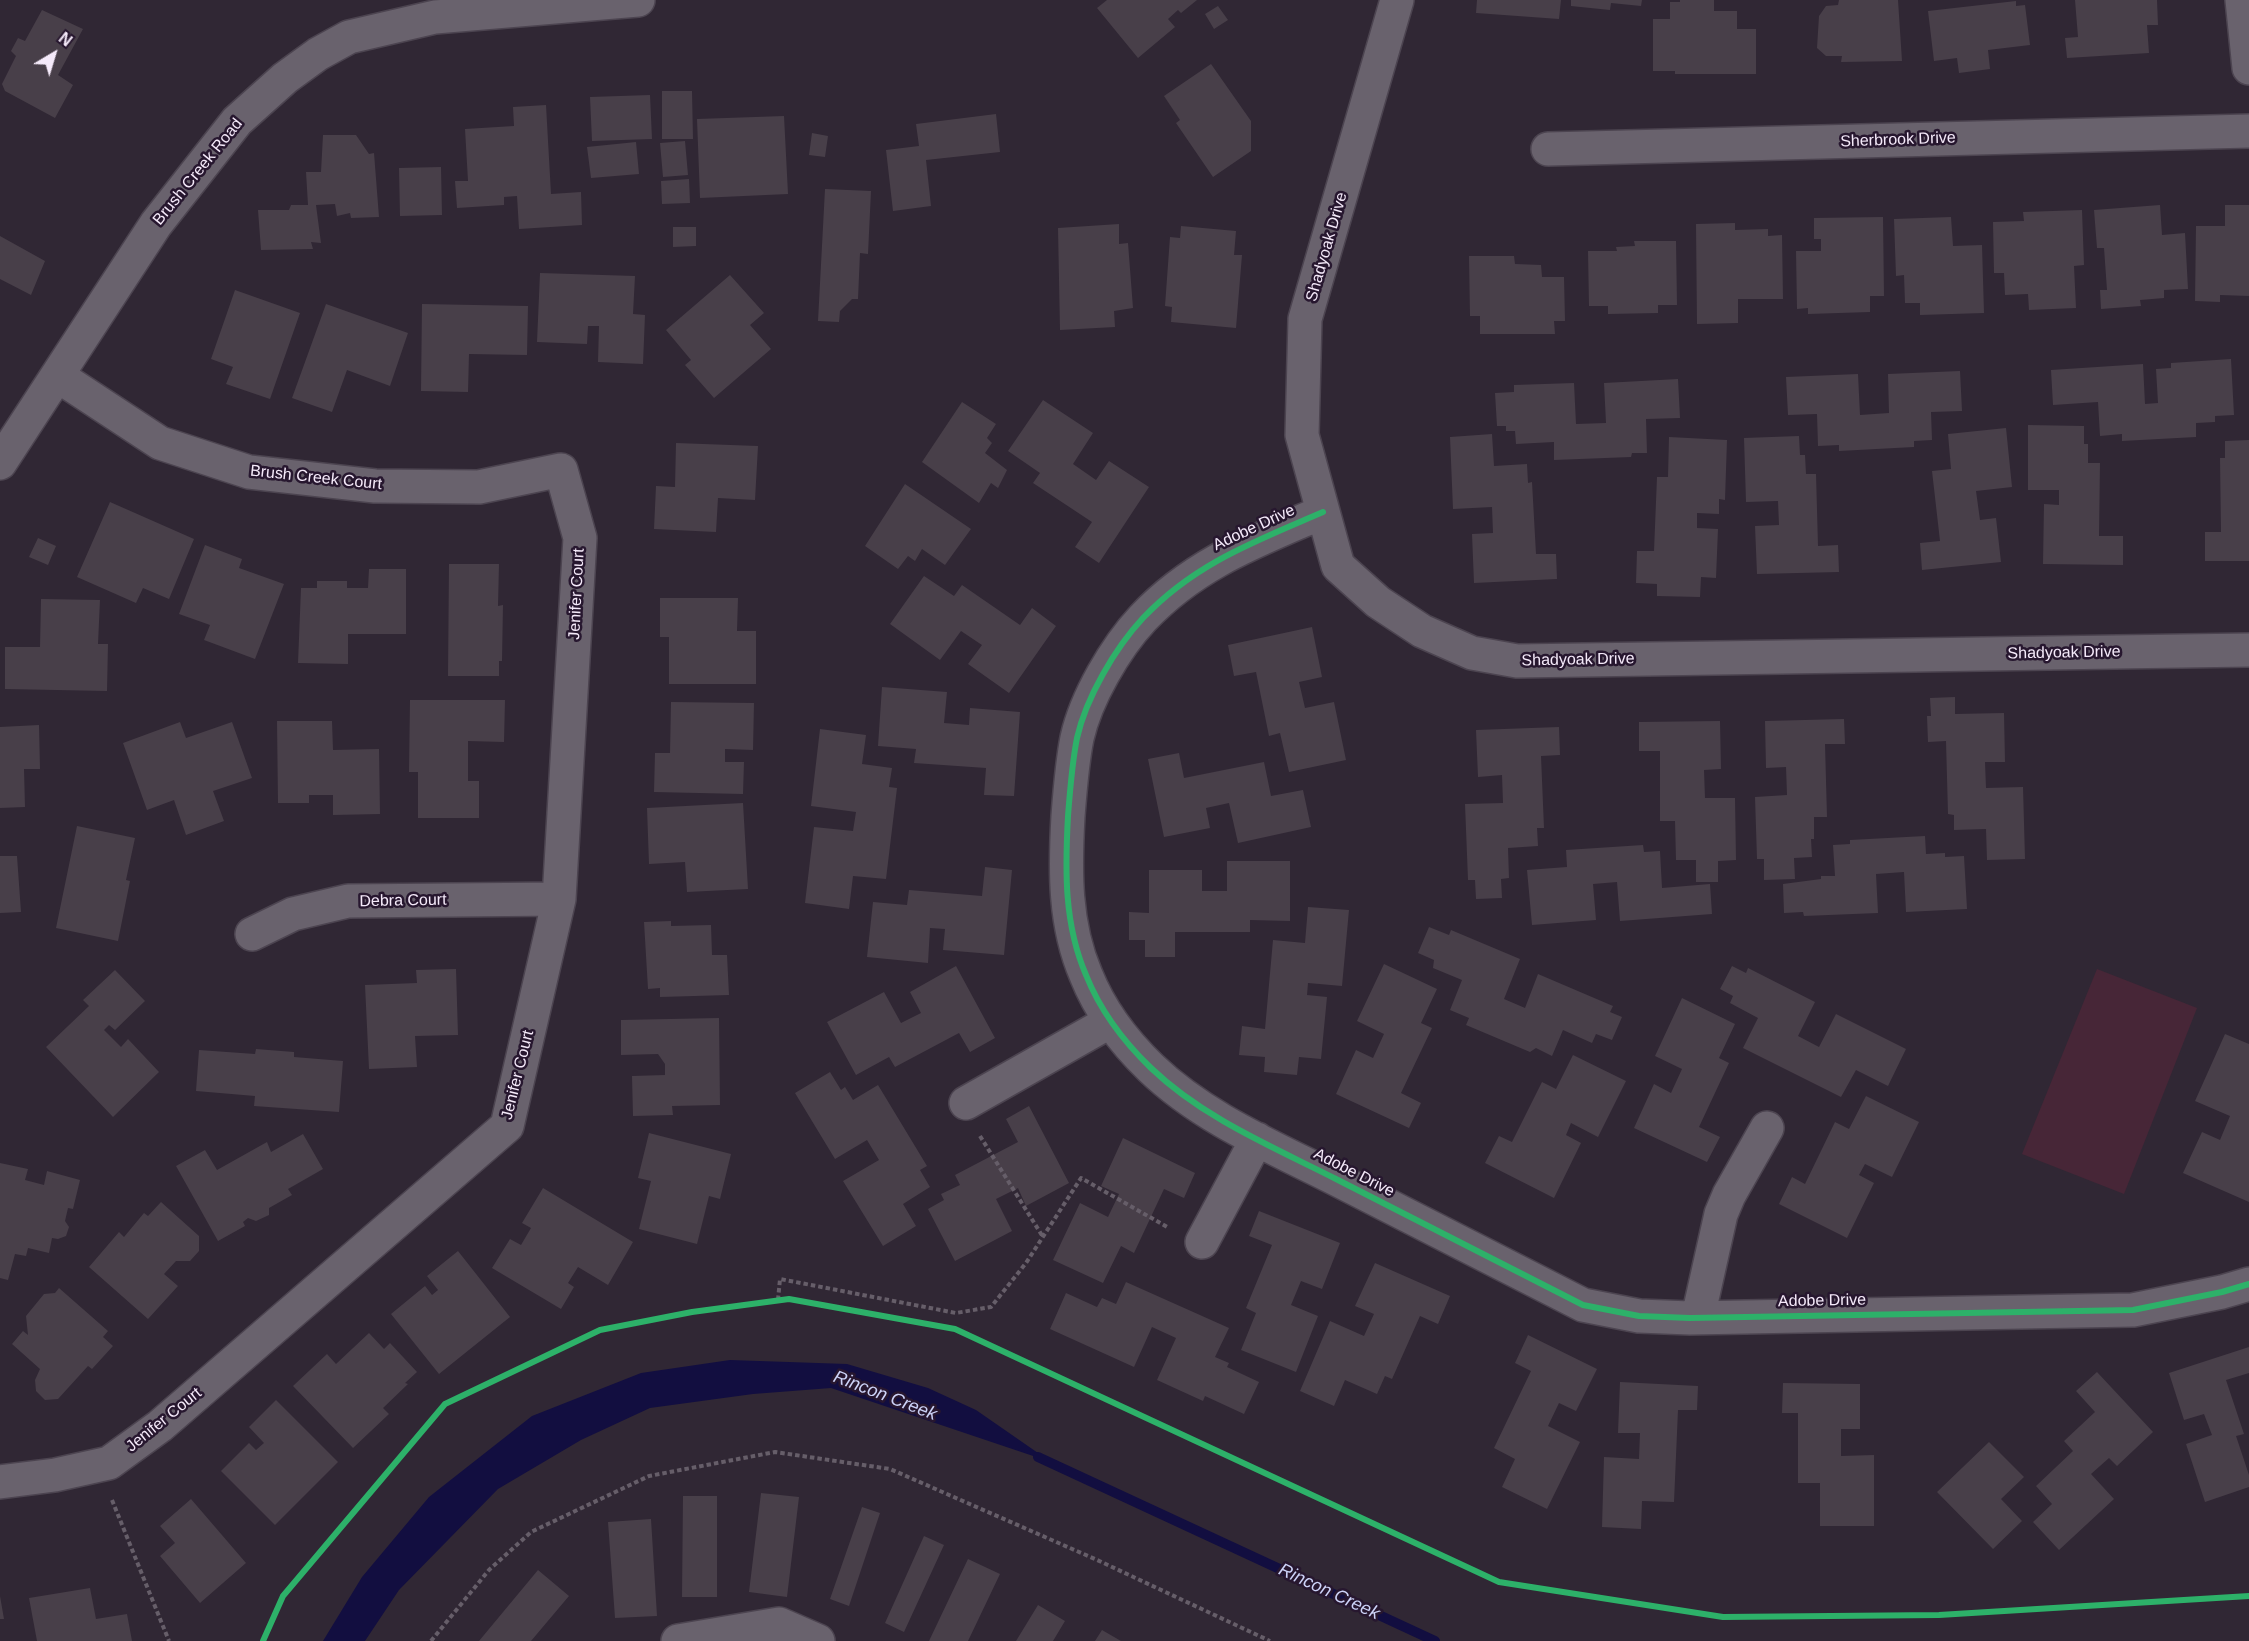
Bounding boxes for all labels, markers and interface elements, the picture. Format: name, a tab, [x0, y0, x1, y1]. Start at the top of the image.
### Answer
north arrow	[24, 24, 84, 84]
text: N	[56, 29, 75, 50]
street label: Brush Creek Road	[149, 115, 247, 229]
street label: Sherbrook Drive	[1840, 128, 1956, 152]
street label: Shadyoak Drive	[1302, 190, 1352, 304]
street label: Brush Creek Court	[249, 462, 383, 494]
street label: Adobe Drive	[1210, 501, 1298, 555]
street label: Jenifer Court	[565, 548, 589, 640]
street label: Shadyoak Drive	[2007, 642, 2121, 664]
street label: Shadyoak Drive	[1521, 649, 1635, 671]
street label: Debra Court	[359, 891, 447, 911]
street label: Jenifer Court	[498, 1028, 538, 1122]
street label: Adobe Drive	[1310, 1144, 1398, 1202]
street label: Adobe Drive	[1778, 1291, 1866, 1311]
water label: Rincon Creek	[830, 1366, 940, 1426]
street label: Jenifer Court	[122, 1384, 206, 1456]
water label: Rincon Creek	[1275, 1559, 1383, 1625]

